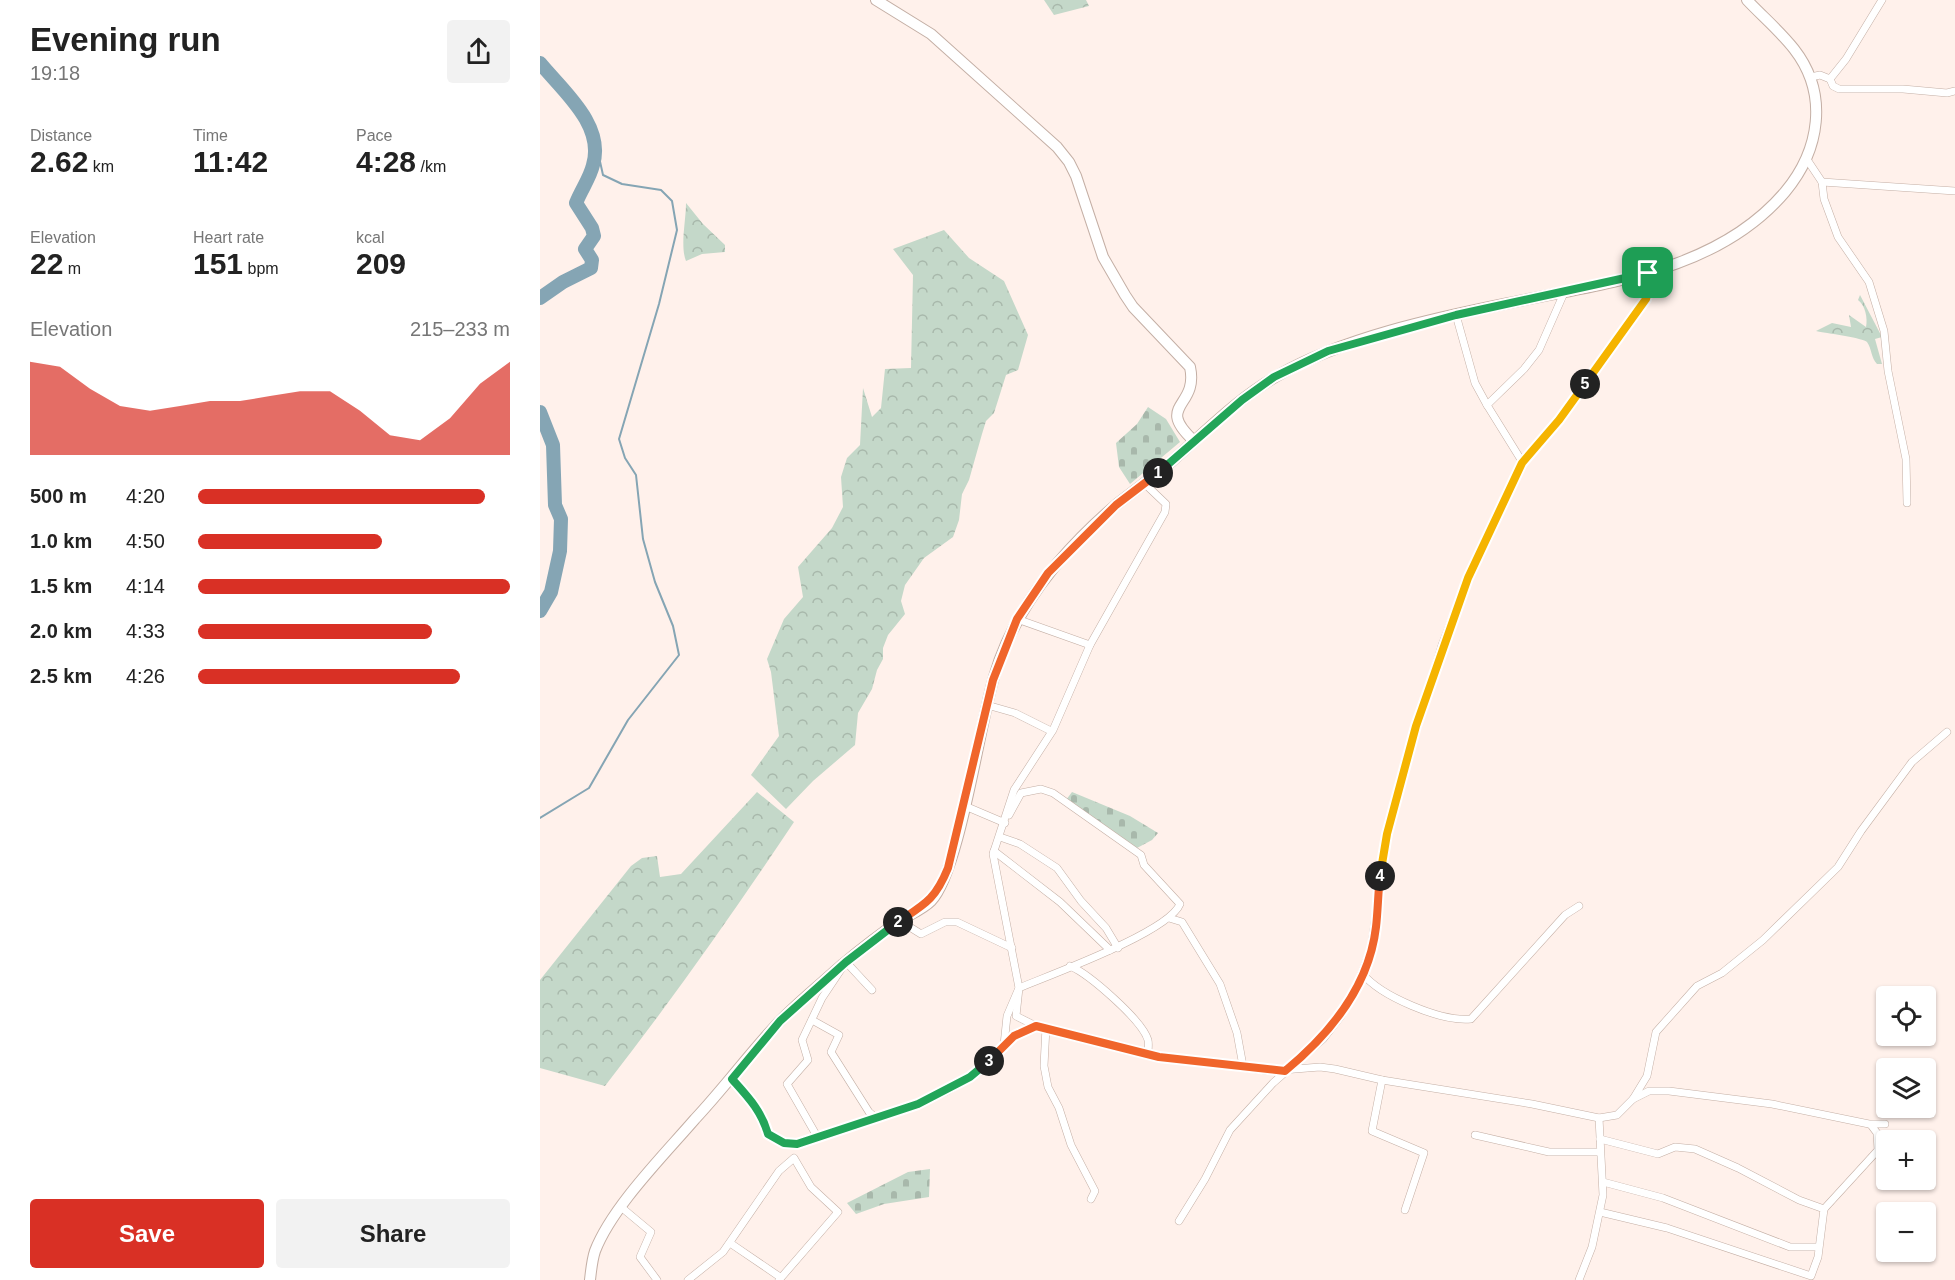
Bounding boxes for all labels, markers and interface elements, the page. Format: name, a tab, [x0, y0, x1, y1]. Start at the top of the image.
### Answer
button: share	[447, 20, 510, 83]
text: Evening run	[30, 21, 221, 58]
text: 19:18	[30, 62, 80, 84]
text: Distance	[30, 127, 92, 144]
text: Time	[193, 127, 228, 144]
text: Pace	[356, 127, 392, 144]
text: 2.62	[30, 145, 88, 178]
text: 11:42	[193, 145, 268, 178]
text: 4:28	[356, 145, 416, 178]
text: km	[88, 158, 114, 175]
text: /km	[416, 158, 446, 175]
text: Elevation	[30, 229, 96, 246]
text: Heart rate	[193, 229, 264, 246]
text: kcal	[356, 229, 384, 246]
text: 22	[30, 247, 63, 280]
text: 151	[193, 247, 243, 280]
text: 209	[356, 247, 406, 280]
pin	[1622, 247, 1673, 298]
icon: arrive	[1631, 256, 1664, 289]
text: m	[63, 260, 81, 277]
text: bpm	[243, 260, 279, 277]
text: Elevation	[30, 318, 112, 340]
text: 215–233 m	[410, 318, 510, 340]
pin: 5	[1570, 369, 1600, 399]
text: 5	[1581, 375, 1589, 392]
pin: 1	[1143, 458, 1173, 488]
text: 1	[1154, 464, 1162, 481]
text: 500 m	[30, 485, 87, 507]
text: 4:20	[126, 485, 165, 507]
text: 1.0 km	[30, 530, 92, 552]
text: 4:50	[126, 530, 165, 552]
text: 1.5 km	[30, 575, 92, 597]
text: 4:14	[126, 575, 165, 597]
text: 2.0 km	[30, 620, 92, 642]
text: 4:33	[126, 620, 165, 642]
text: 2.5 km	[30, 665, 92, 687]
text: 4:26	[126, 665, 165, 687]
pin: 4	[1365, 861, 1395, 891]
text: 4	[1376, 867, 1384, 884]
pin: 2	[883, 907, 913, 937]
text: 2	[894, 913, 902, 930]
map controls	[1876, 986, 1936, 1262]
button: locate	[1876, 986, 1936, 1046]
pin: 3	[974, 1046, 1004, 1076]
text: 3	[985, 1052, 993, 1069]
button: layers	[1876, 1058, 1936, 1118]
button: +	[1876, 1130, 1936, 1190]
button: Save	[30, 1199, 264, 1268]
button: Share	[276, 1199, 510, 1268]
button: −	[1876, 1202, 1936, 1262]

